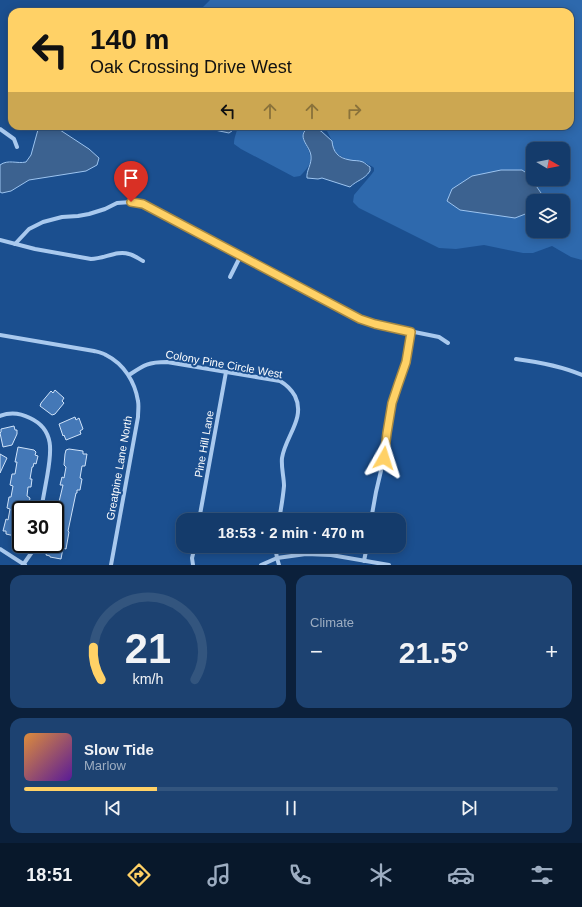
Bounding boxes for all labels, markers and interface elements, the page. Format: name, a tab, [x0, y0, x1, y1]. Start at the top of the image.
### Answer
icon: left	[24, 24, 76, 76]
text: 140 m	[90, 24, 169, 55]
text: Oak Crossing Drive West	[90, 57, 292, 77]
icon: left	[217, 100, 239, 122]
icon: ahead	[259, 100, 281, 122]
icon: ahead	[301, 100, 323, 122]
icon: right	[343, 100, 365, 122]
north arrow	[526, 142, 570, 186]
map controls	[526, 142, 570, 238]
pin	[114, 161, 148, 202]
icon: arrive	[120, 167, 142, 189]
button: layers	[526, 194, 570, 238]
street label: Colony Pine Circle West	[165, 348, 283, 380]
street label: Pine Hill Lane	[192, 410, 216, 478]
street label: Greatpine Lane North	[104, 415, 134, 521]
position arrow	[363, 437, 405, 479]
speed limit sign: 30	[12, 501, 64, 553]
text: 18:53 · 2 min · 470 m	[218, 524, 364, 541]
text: Climate	[310, 615, 354, 630]
text: 21	[125, 624, 171, 671]
text: 21.5°	[399, 636, 469, 669]
text: −	[310, 639, 323, 664]
text: +	[545, 639, 558, 664]
text: km/h	[133, 670, 164, 686]
text: Slow Tide	[84, 741, 154, 758]
text: Marlow	[84, 758, 126, 773]
icon: previous	[102, 797, 124, 819]
icon: pause	[280, 797, 302, 819]
icon: next	[458, 797, 480, 819]
icon: directions	[125, 861, 153, 889]
icon: music	[205, 861, 233, 889]
icon: phone	[286, 861, 314, 889]
icon: climate	[367, 861, 395, 889]
icon: car	[447, 861, 475, 889]
icon: filters	[528, 861, 556, 889]
text: 18:51	[26, 865, 72, 885]

